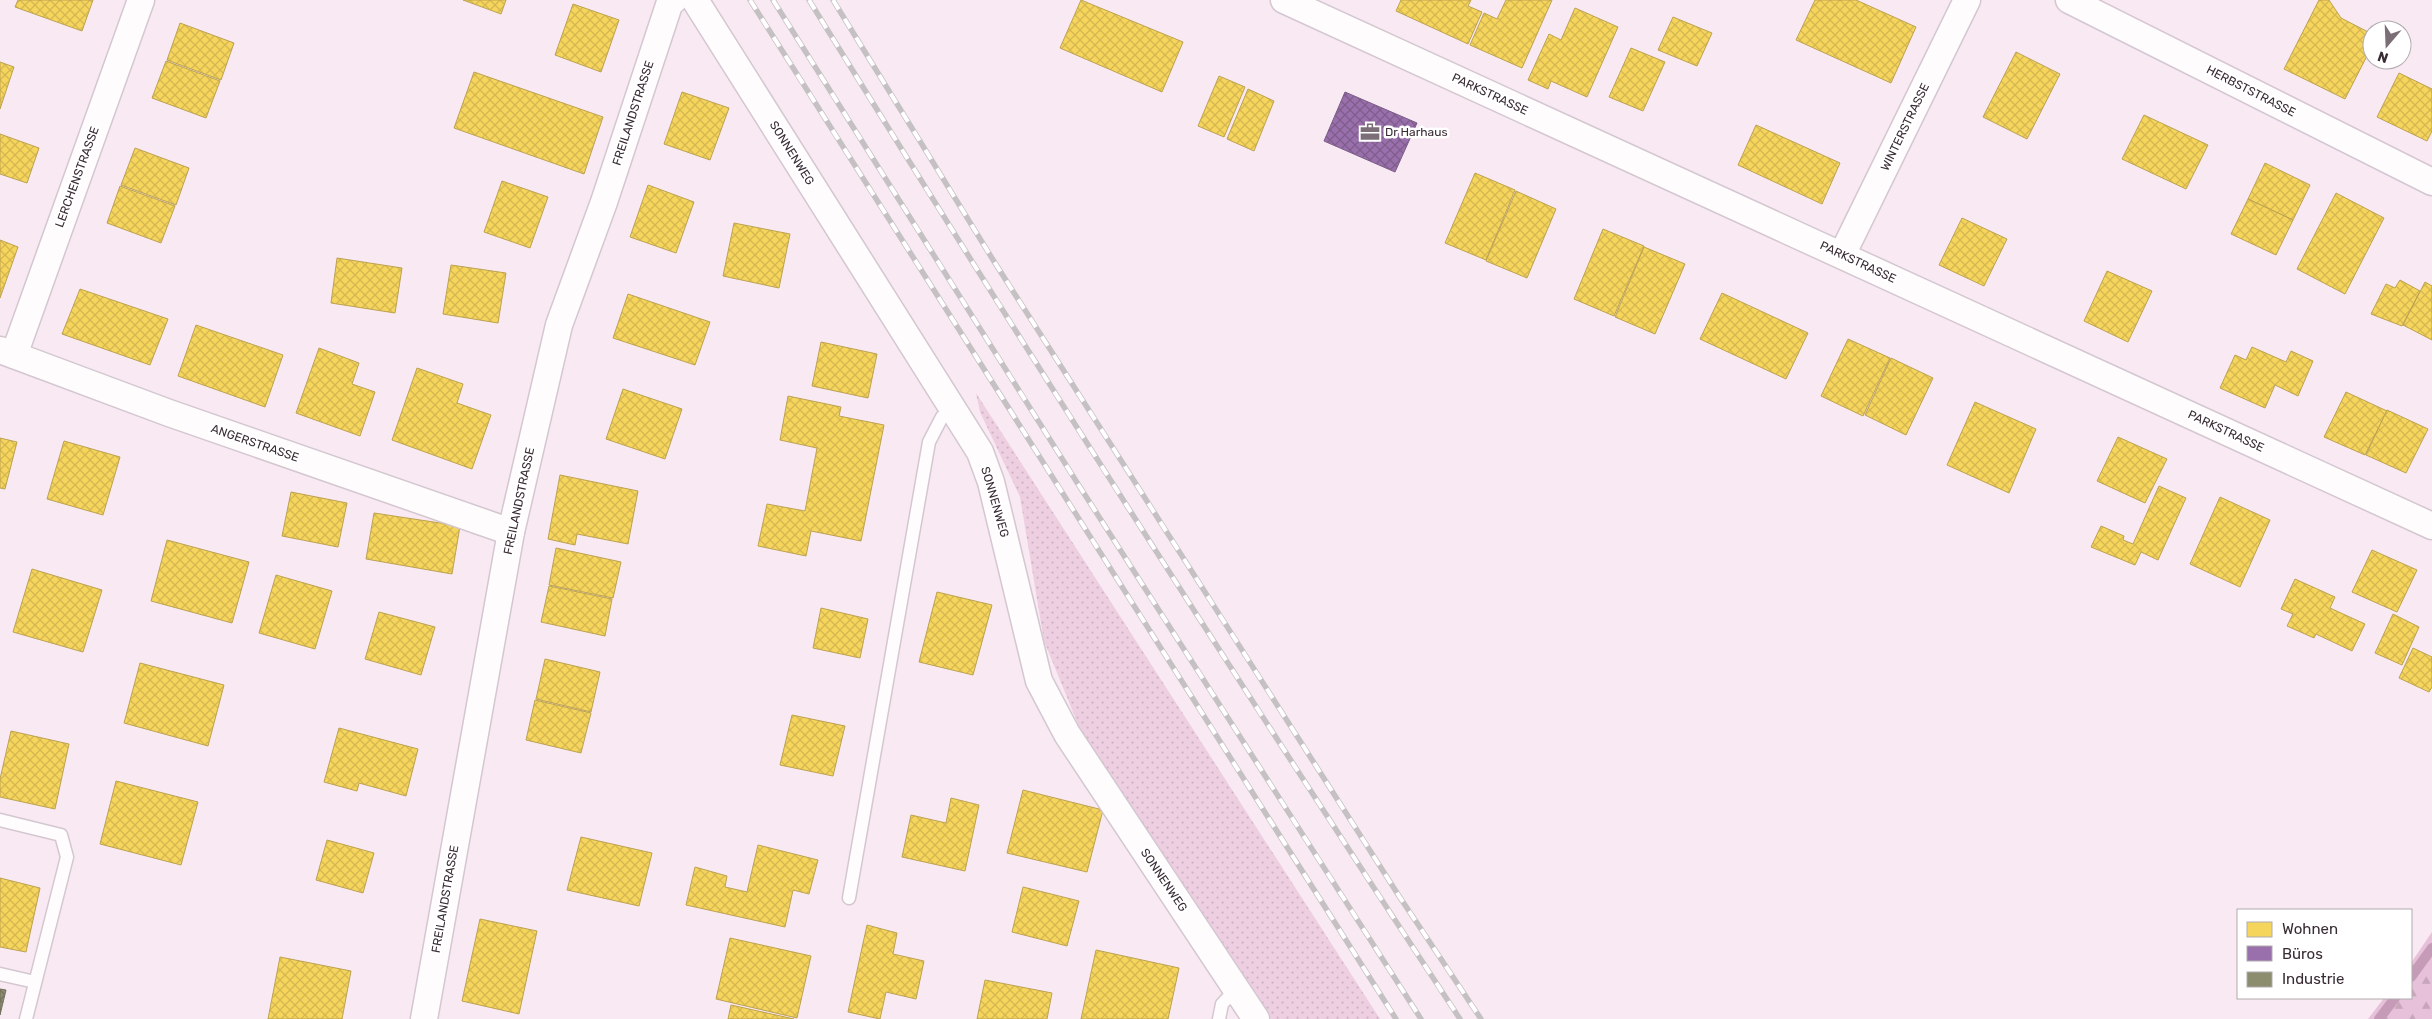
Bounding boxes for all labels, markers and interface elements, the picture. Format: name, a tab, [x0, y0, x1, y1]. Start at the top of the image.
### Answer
north arrow	[2362, 20, 2412, 70]
text: N	[2375, 47, 2390, 66]
street label: FREILANDSTRASSE	[609, 59, 657, 167]
street label: HERBSTSTRASSE	[2204, 62, 2298, 120]
street label: PARKSTRASSE	[1450, 70, 1530, 118]
street label: WINTERSTRASSE	[1878, 81, 1932, 173]
street label: SONNENWEG	[767, 118, 817, 188]
office icon: Dr Harhaus	[1359, 121, 1381, 143]
street label: LERCHENSTRASSE	[52, 125, 102, 229]
place label: Dr Harhaus	[1385, 125, 1448, 139]
street label: PARKSTRASSE	[1818, 238, 1898, 286]
street label: PARKSTRASSE	[2186, 407, 2266, 455]
street label: ANGERSTRASSE	[209, 421, 301, 465]
street label: FREILANDSTRASSE	[501, 446, 537, 556]
street label: SONNENWEG	[978, 465, 1012, 539]
street label: FREILANDSTRASSE	[429, 844, 461, 954]
street label: SONNENWEG	[1138, 846, 1190, 914]
legend	[2237, 909, 2412, 999]
text: Wohnen	[2282, 920, 2338, 938]
text: Büros	[2282, 945, 2323, 963]
text: Industrie	[2282, 970, 2344, 988]

